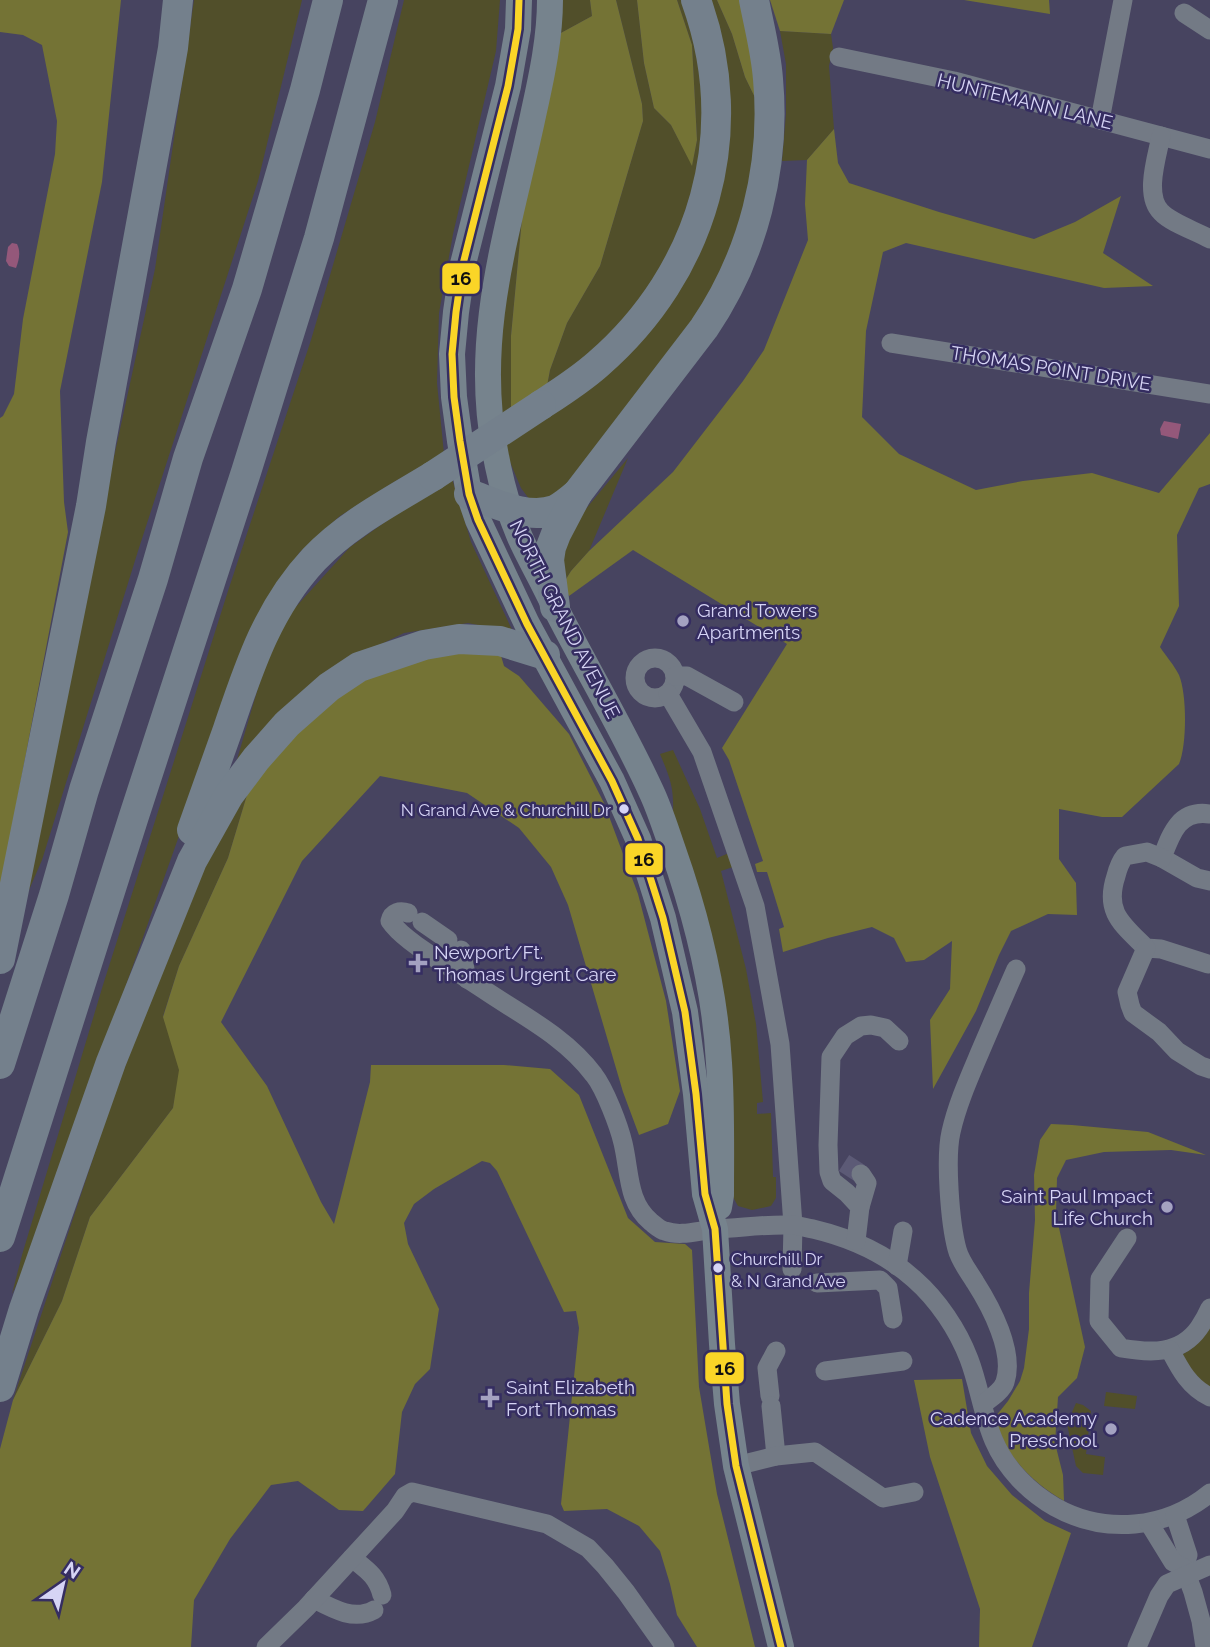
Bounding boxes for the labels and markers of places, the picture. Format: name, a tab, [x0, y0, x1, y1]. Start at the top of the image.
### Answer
place label: Grand Towers Apartments	[697, 599, 817, 643]
marker: Grand Towers Apartments	[675, 613, 691, 629]
place label: N Grand Ave & Churchill Dr	[401, 800, 611, 820]
marker: N Grand Ave & Churchill Dr	[617, 802, 631, 816]
place label: Newport/Ft. Thomas Urgent Care	[434, 941, 616, 985]
marker: Newport/Ft. Thomas Urgent Care	[408, 953, 428, 973]
place label: Saint Paul Impact Life Church	[1001, 1185, 1154, 1229]
marker: Saint Paul Impact Life Church	[1159, 1199, 1175, 1215]
place label: Churchill Dr & N Grand Ave	[731, 1249, 845, 1291]
marker: Churchill Dr & N Grand Ave	[711, 1261, 725, 1275]
place label: Saint Elizabeth Fort Thomas	[506, 1376, 635, 1420]
marker: Saint Elizabeth Fort Thomas	[480, 1388, 500, 1408]
place label: Cadence Academy Preschool	[930, 1407, 1098, 1451]
marker: Cadence Academy Preschool	[1103, 1421, 1119, 1437]

